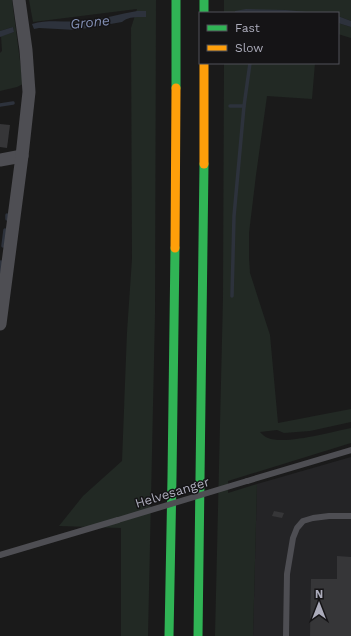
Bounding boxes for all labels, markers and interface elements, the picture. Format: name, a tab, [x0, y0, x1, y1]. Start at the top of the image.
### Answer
water label: Grone	[69, 12, 111, 32]
legend	[199, 12, 339, 64]
text: Fast	[235, 21, 260, 35]
text: Slow	[235, 41, 263, 55]
street label: Helvesanger	[133, 474, 211, 511]
north arrow	[299, 584, 339, 624]
text: N	[315, 588, 323, 601]

